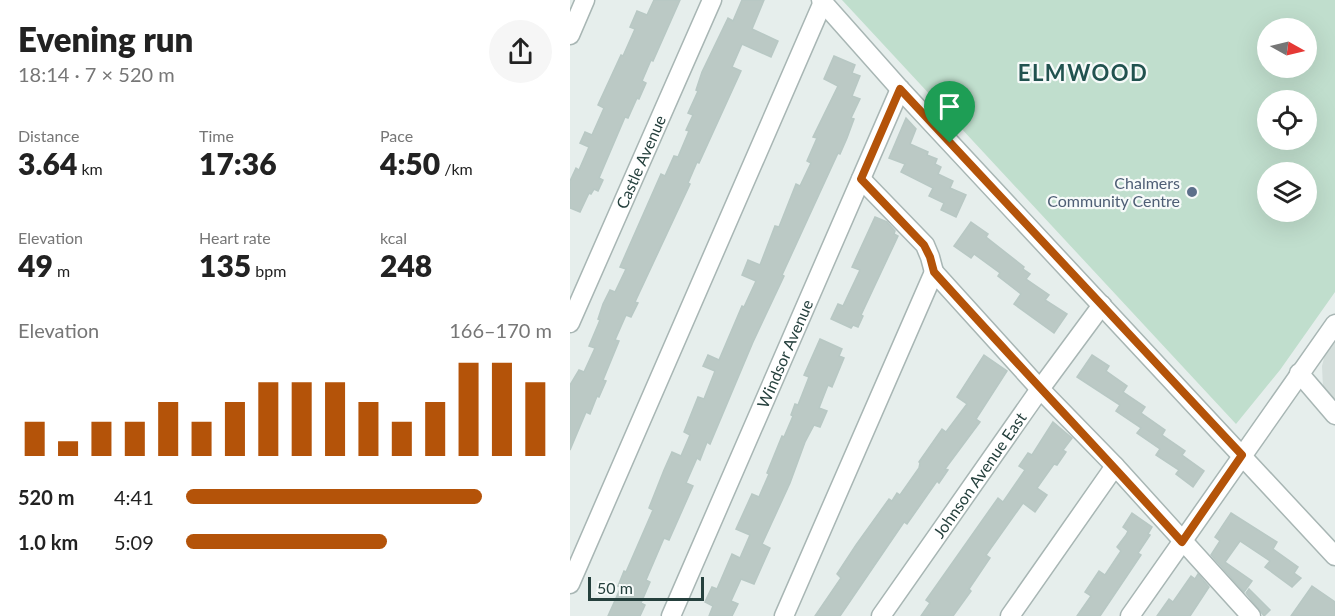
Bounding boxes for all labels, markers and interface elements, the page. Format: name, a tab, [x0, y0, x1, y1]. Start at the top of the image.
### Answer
north arrow	[1257, 18, 1317, 78]
map controls	[1257, 18, 1317, 222]
text: Evening run	[18, 19, 193, 59]
button: share	[489, 20, 552, 83]
district label: ELMWOOD	[1018, 59, 1148, 86]
text: 18:14 · 7 × 520 m	[18, 62, 175, 86]
pin	[924, 81, 975, 143]
icon: arrive	[933, 90, 966, 123]
button: locate	[1257, 90, 1317, 150]
street label: Castle Avenue	[612, 112, 669, 211]
text: Distance	[18, 126, 79, 145]
text: Time	[199, 126, 234, 145]
text: Pace	[380, 126, 413, 145]
text: 3.64	[18, 145, 77, 181]
text: 17:36	[199, 145, 277, 181]
text: 4:50	[380, 145, 440, 181]
text: km	[77, 159, 103, 178]
text: /km	[440, 159, 473, 178]
button: layers	[1257, 162, 1317, 222]
place label: Chalmers Community Centre	[1047, 173, 1180, 210]
marker: Chalmers Community Centre	[1185, 185, 1199, 199]
text: Elevation	[18, 228, 83, 247]
text: Heart rate	[199, 228, 271, 247]
text: kcal	[380, 228, 407, 247]
text: 49	[18, 247, 53, 283]
text: 135	[199, 247, 251, 283]
text: 248	[380, 247, 432, 283]
text: m	[53, 261, 70, 280]
text: bpm	[251, 261, 286, 280]
street label: Windsor Avenue	[753, 296, 816, 411]
text: Elevation	[18, 318, 99, 342]
text: 166–170 m	[449, 318, 552, 342]
street label: Johnson Avenue East	[929, 408, 1030, 541]
text: 520 m	[18, 485, 74, 509]
text: 4:41	[114, 485, 154, 509]
text: 1.0 km	[18, 530, 78, 554]
text: 5:09	[114, 530, 154, 554]
scale bar	[588, 574, 704, 602]
text: 50 m	[597, 578, 633, 597]

